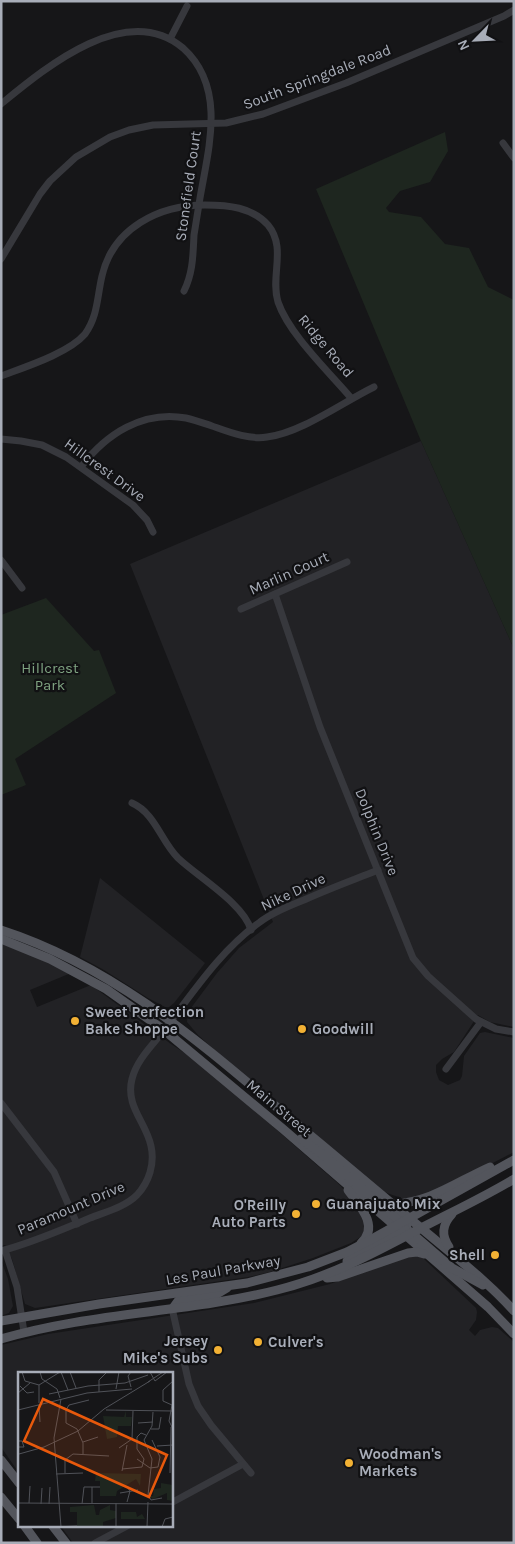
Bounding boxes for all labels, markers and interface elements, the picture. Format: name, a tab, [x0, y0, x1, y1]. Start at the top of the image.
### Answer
north arrow	[450, 15, 500, 65]
text: N	[454, 37, 473, 53]
street label: South Springdale Road	[240, 40, 394, 114]
street label: Stonefield Court	[171, 129, 205, 242]
street label: Ridge Road	[294, 311, 358, 381]
street label: Hillcrest Drive	[61, 435, 149, 505]
street label: Marlin Court	[246, 547, 332, 599]
park label: Hillcrest Park	[21, 659, 79, 694]
street label: Dolphin Drive	[351, 786, 403, 878]
street label: Nike Drive	[258, 869, 328, 915]
place label: Sweet Perfection Bake Shoppe	[85, 1003, 204, 1038]
marker: Sweet Perfection Bake Shoppe	[69, 1015, 81, 1027]
place label: Goodwill	[312, 1020, 374, 1038]
marker: Goodwill	[296, 1023, 308, 1035]
street label: Main Street	[243, 1076, 315, 1141]
street label: Paramount Drive	[15, 1177, 127, 1239]
place label: Guanajuato Mix	[326, 1195, 441, 1213]
place label: O'Reilly Auto Parts	[212, 1196, 286, 1231]
marker: Guanajuato Mix	[310, 1198, 322, 1210]
marker: O'Reilly Auto Parts	[290, 1208, 302, 1220]
place label: Shell	[449, 1246, 485, 1264]
marker: Shell	[489, 1249, 501, 1261]
street label: Les Paul Parkway	[164, 1251, 282, 1289]
place label: Jersey Mike's Subs	[123, 1332, 208, 1367]
place label: Culver's	[268, 1333, 324, 1351]
marker: Culver's	[252, 1336, 264, 1348]
marker: Jersey Mike's Subs	[212, 1344, 224, 1356]
inset map	[18, 1372, 172, 1526]
place label: Woodman's Markets	[359, 1445, 442, 1480]
marker: Woodman's Markets	[343, 1457, 355, 1469]

